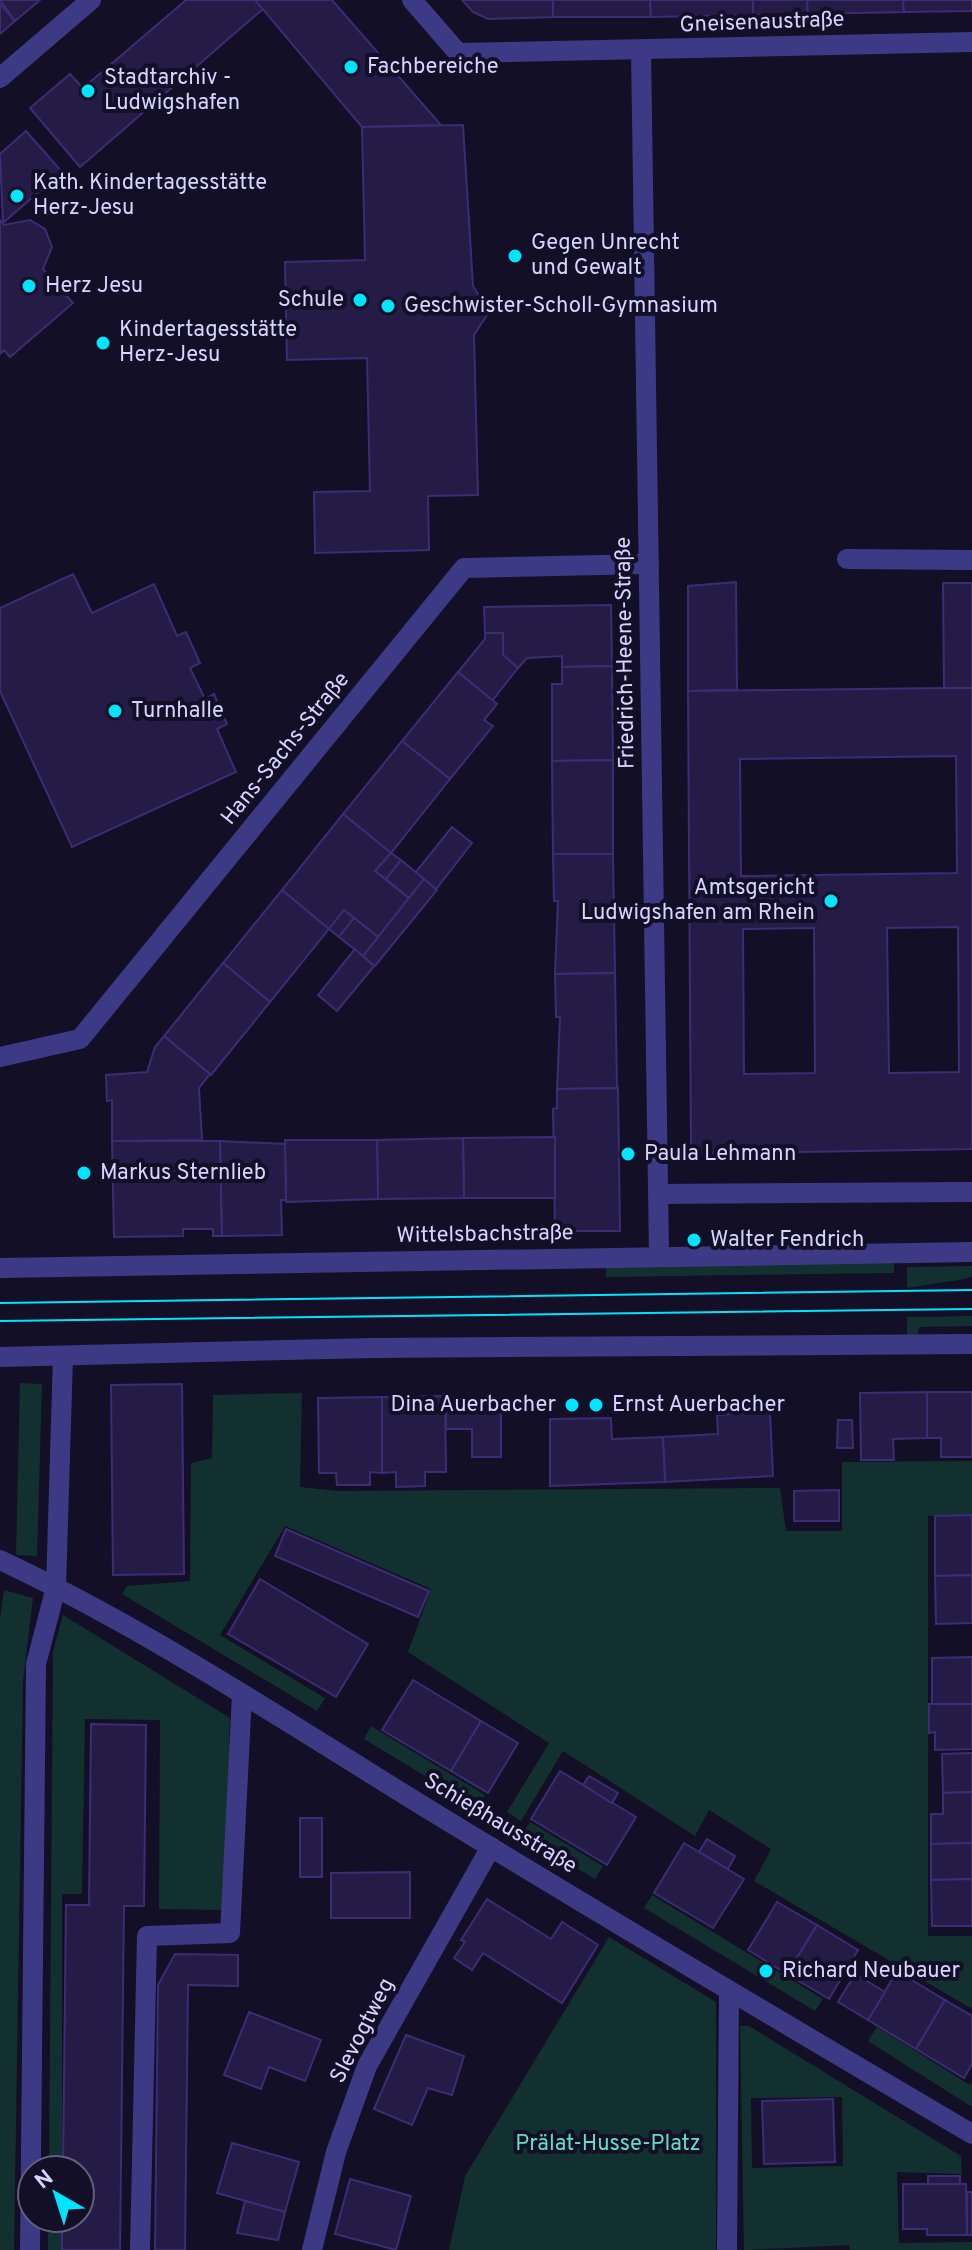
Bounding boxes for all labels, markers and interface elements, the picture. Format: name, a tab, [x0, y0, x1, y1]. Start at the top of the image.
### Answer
street label: Gneisenaustraße	[679, 7, 845, 39]
place label: Fachbereiche	[367, 54, 499, 81]
marker: Fachbereiche	[342, 58, 360, 76]
place label: Stadtarchiv - Ludwigshafen	[104, 65, 240, 117]
marker: Stadtarchiv - Ludwigshafen	[79, 82, 97, 100]
place label: Kath. Kindertagesstätte Herz-Jesu	[33, 170, 267, 222]
marker: Kath. Kindertagesstätte Herz-Jesu	[8, 187, 26, 205]
place label: Gegen Unrecht und Gewalt	[531, 230, 680, 282]
marker: Gegen Unrecht und Gewalt	[506, 247, 524, 265]
place label: Herz Jesu	[45, 273, 143, 300]
marker: Herz Jesu	[20, 277, 38, 295]
place label: Schule	[278, 287, 344, 314]
marker: Schule	[351, 291, 369, 309]
place label: Geschwister-Scholl-Gymnasium	[404, 293, 718, 320]
marker: Geschwister-Scholl-Gymnasium	[379, 297, 397, 315]
place label: Kindertagesstätte Herz-Jesu	[119, 317, 297, 369]
marker: Kindertagesstätte Herz-Jesu	[94, 334, 112, 352]
street label: Friedrich-Heene-Straße	[610, 537, 642, 769]
street label: Hans-Sachs-Straße	[216, 667, 356, 831]
place label: Turnhalle	[131, 698, 224, 725]
marker: Turnhalle	[106, 702, 124, 720]
place label: Amtsgericht Ludwigshafen am Rhein	[581, 875, 815, 927]
marker: Amtsgericht Ludwigshafen am Rhein	[822, 892, 840, 910]
place label: Paula Lehmann	[644, 1141, 796, 1168]
marker: Paula Lehmann	[619, 1145, 637, 1163]
place label: Markus Sternlieb	[100, 1160, 266, 1187]
marker: Markus Sternlieb	[75, 1164, 93, 1182]
street label: Wittelsbachstraße	[396, 1220, 574, 1250]
place label: Walter Fendrich	[710, 1227, 864, 1254]
marker: Walter Fendrich	[685, 1231, 703, 1249]
place label: Dina Auerbacher	[391, 1392, 556, 1419]
place label: Ernst Auerbacher	[612, 1392, 786, 1419]
marker: Dina Auerbacher	[563, 1396, 581, 1414]
marker: Ernst Auerbacher	[587, 1396, 605, 1414]
street label: Schießhausstraße	[419, 1768, 581, 1880]
place label: Richard Neubauer	[782, 1958, 961, 1985]
marker: Richard Neubauer	[757, 1962, 775, 1980]
street label: Slevogtweg	[325, 1974, 401, 2088]
park label: Prälat-Husse-Platz	[515, 2131, 701, 2158]
north arrow	[16, 2154, 96, 2234]
text: N	[30, 2165, 60, 2196]

